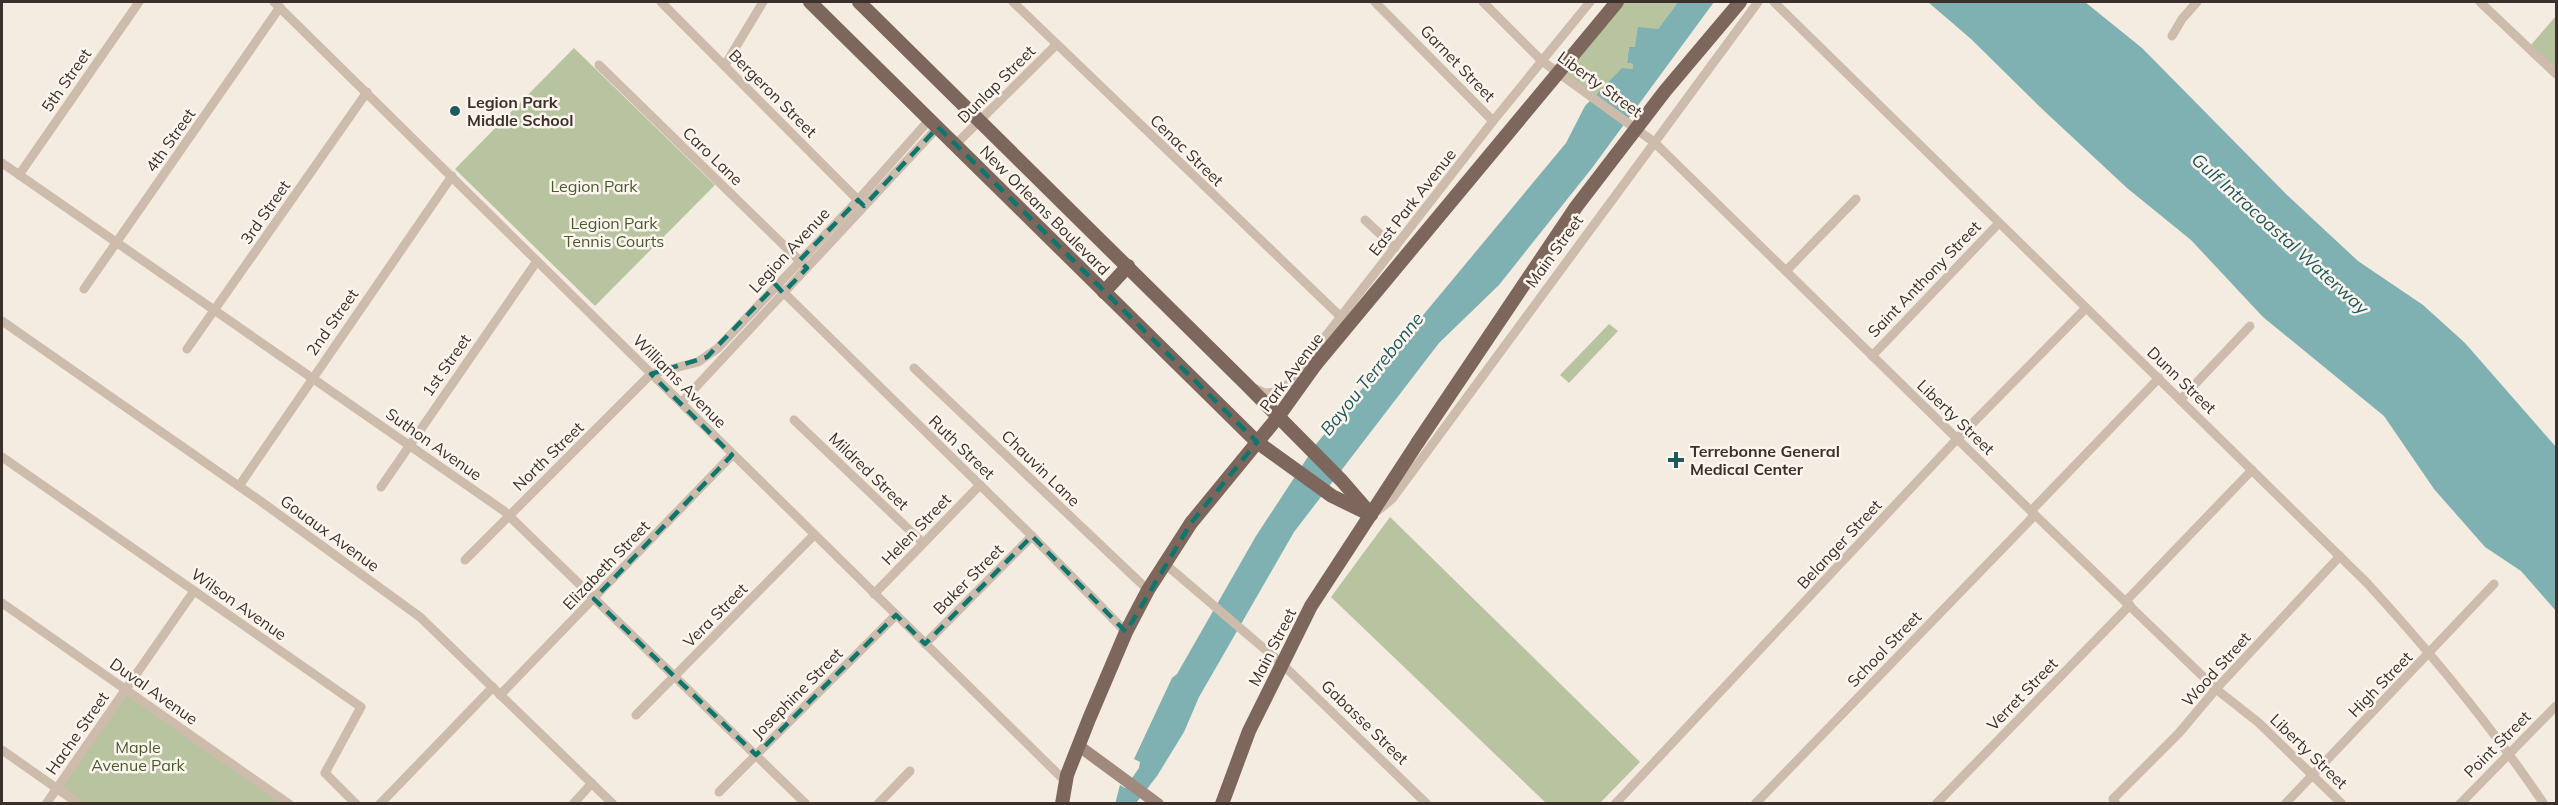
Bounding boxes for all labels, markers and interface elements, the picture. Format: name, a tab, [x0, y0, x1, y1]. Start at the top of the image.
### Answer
street label: Garnet Street	[1416, 20, 1500, 106]
street label: Dunlap Street	[953, 41, 1039, 127]
street label: 5th Street	[37, 44, 95, 116]
street label: Bergeron Street	[725, 45, 821, 141]
street label: Liberty Street	[1554, 47, 1647, 122]
place label: Legion Park Middle School	[467, 92, 573, 130]
street label: 4th Street	[141, 104, 199, 176]
marker: Legion Park Middle School	[448, 104, 462, 118]
street label: Cenac Street	[1146, 110, 1228, 190]
street label: Caro Lane	[679, 123, 747, 189]
street label: New Orleans Boulevard	[976, 141, 1114, 279]
street label: East Park Avenue	[1364, 145, 1460, 259]
water label: Gulf Intracoastal Waterway	[2187, 148, 2375, 320]
street label: 3rd Street	[236, 176, 294, 248]
park label: Legion Park	[550, 176, 638, 196]
street label: Legion Avenue	[744, 203, 834, 297]
street label: Main Street	[1521, 210, 1587, 291]
park label: Legion Park Tennis Courts	[564, 213, 664, 251]
street label: Saint Anthony Street	[1863, 216, 1985, 341]
street label: 2nd Street	[302, 284, 363, 359]
water label: Bayou Terrebonne	[1315, 307, 1428, 440]
street label: Park Avenue	[1255, 329, 1327, 415]
street label: 1st Street	[417, 330, 475, 400]
street label: Williams Avenue	[629, 330, 731, 432]
street label: Dunn Street	[2143, 342, 2221, 418]
street label: Liberty Street	[1913, 375, 1999, 459]
street label: Suthon Avenue	[382, 404, 486, 484]
street label: Ruth Street	[925, 411, 999, 484]
street label: North Street	[508, 417, 588, 495]
street label: Chauvin Lane	[998, 426, 1084, 510]
street label: Mildred Street	[825, 428, 913, 514]
place label: Terrebonne General Medical Center	[1690, 441, 1840, 479]
marker: Terrebonne General Medical Center	[1667, 451, 1685, 469]
street label: Helen Street	[877, 489, 955, 569]
street label: Gouaux Avenue	[277, 490, 383, 576]
street label: Belanger Street	[1792, 495, 1886, 593]
street label: Elizabeth Street	[558, 516, 654, 614]
street label: Baker Street	[929, 539, 1008, 618]
street label: Wilson Avenue	[187, 564, 291, 644]
street label: Vera Street	[679, 578, 752, 651]
street label: Main Street	[1244, 604, 1300, 689]
street label: School Street	[1843, 607, 1925, 691]
street label: Wood Street	[2177, 627, 2255, 710]
street label: Josephine Street	[747, 643, 847, 743]
street label: High Street	[2344, 647, 2416, 721]
street label: Duval Avenue	[106, 653, 202, 729]
street label: Verret Street	[1982, 653, 2062, 734]
street label: Gabasse Street	[1317, 675, 1413, 769]
street label: Hache Street	[41, 688, 113, 778]
street label: Point Street	[2459, 706, 2535, 782]
street label: Liberty Street	[2266, 709, 2352, 793]
park label: Maple Avenue Park	[91, 737, 186, 775]

